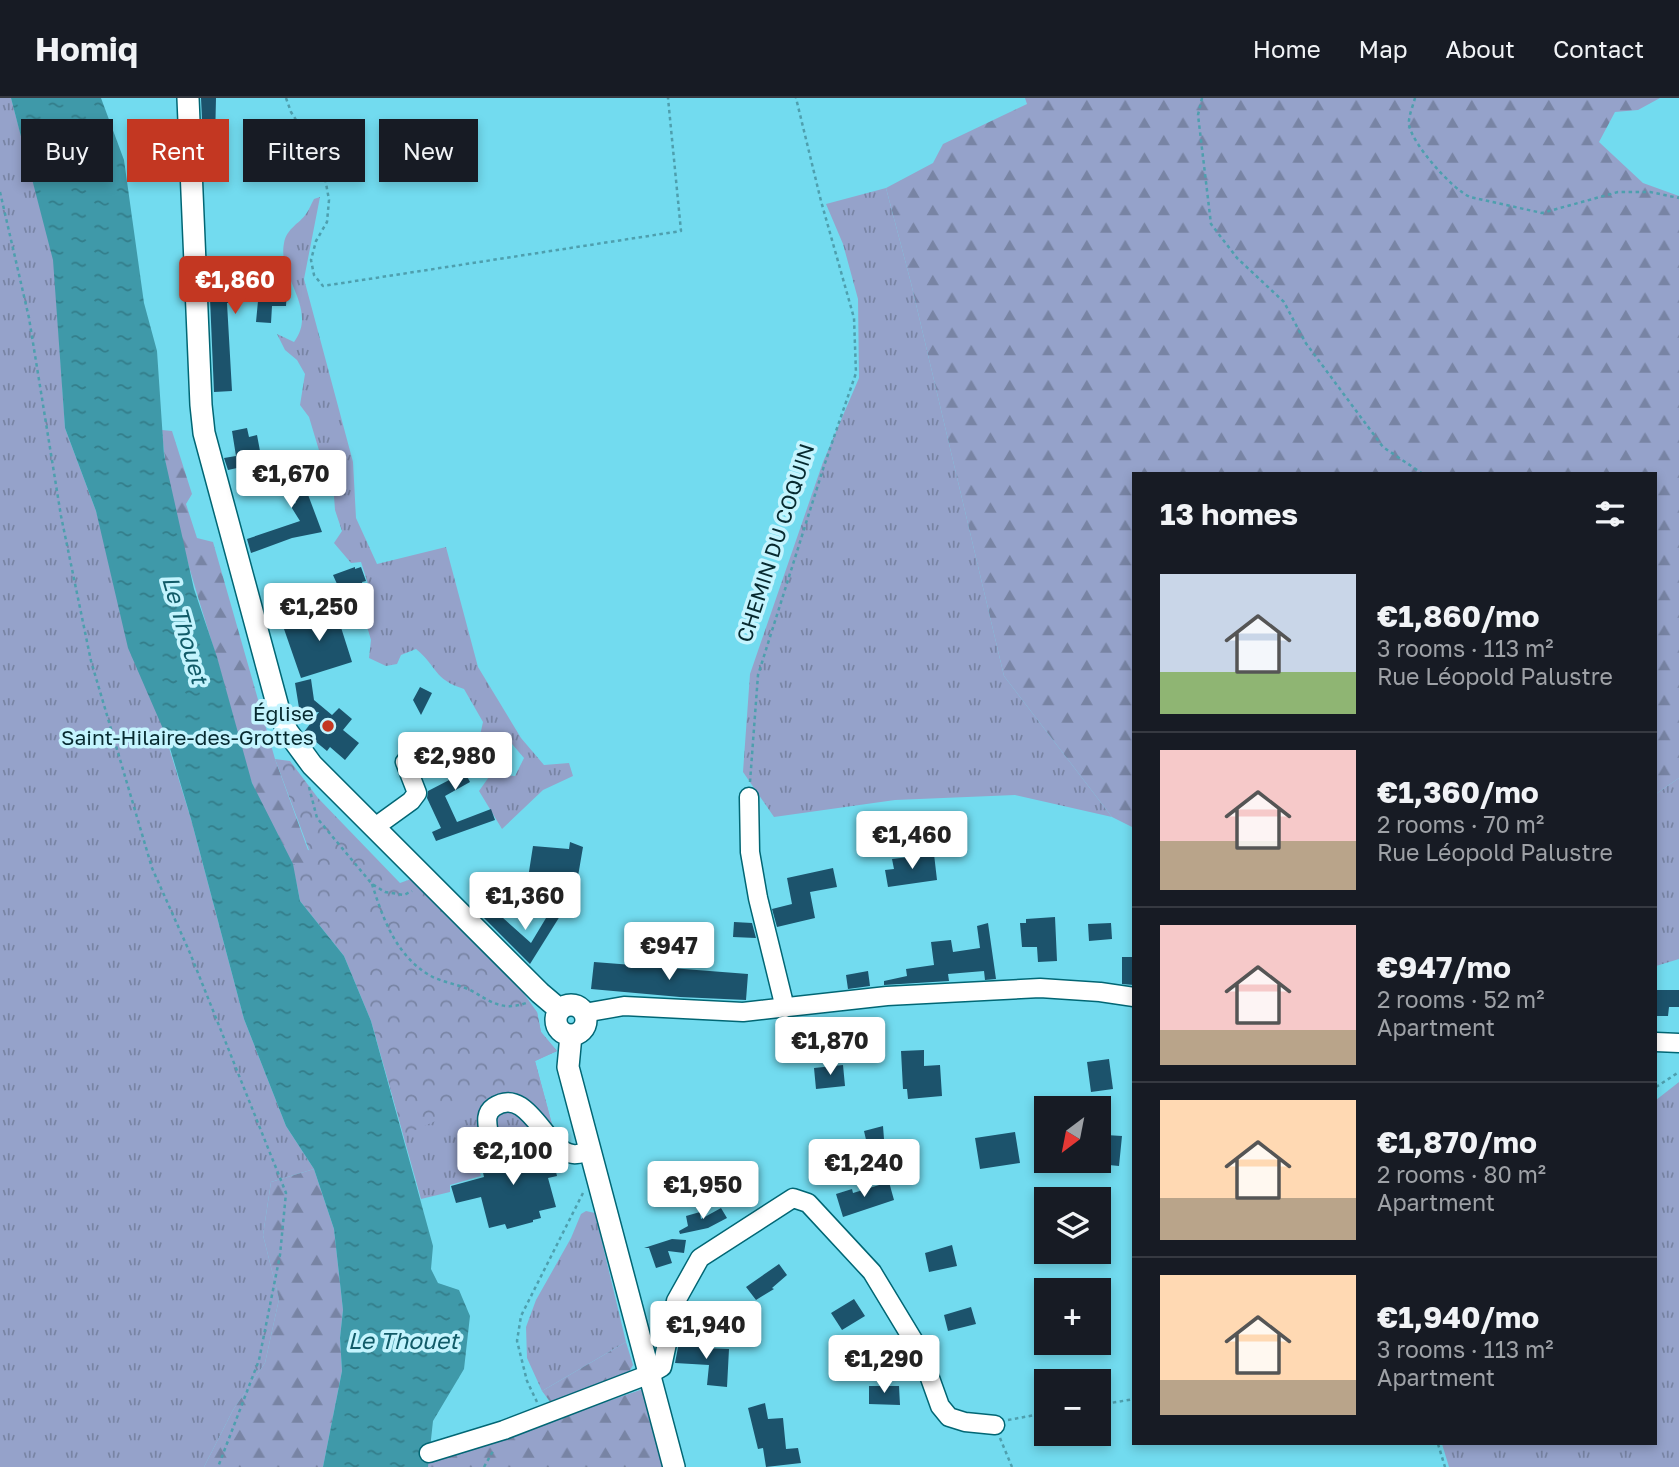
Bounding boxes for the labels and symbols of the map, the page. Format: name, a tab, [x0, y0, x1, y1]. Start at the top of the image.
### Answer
pin: €1,860	[178, 256, 292, 316]
street label: CHEMIN DU COQUIN	[731, 440, 819, 645]
pin: €1,670	[234, 450, 348, 510]
water label: Le Thouet	[157, 573, 215, 688]
pin: €1,250	[262, 584, 376, 643]
place label: Église Saint-Hilaire-des-Grottes	[61, 700, 314, 750]
marker: Église Saint-Hilaire-des-Grottes	[320, 718, 336, 734]
pin: €2,980	[398, 732, 512, 792]
pin: €1,460	[855, 812, 969, 871]
pin: €1,360	[468, 872, 582, 932]
pin: €947	[628, 922, 710, 982]
pin: €1,870	[773, 1018, 887, 1077]
north arrow	[1034, 1096, 1111, 1172]
pin: €2,100	[456, 1128, 570, 1187]
pin: €1,240	[807, 1140, 921, 1199]
pin: €1,950	[646, 1162, 760, 1221]
pin: €1,940	[649, 1302, 763, 1361]
water label: Le Thouet	[348, 1326, 460, 1354]
pin: €1,290	[827, 1336, 941, 1395]

